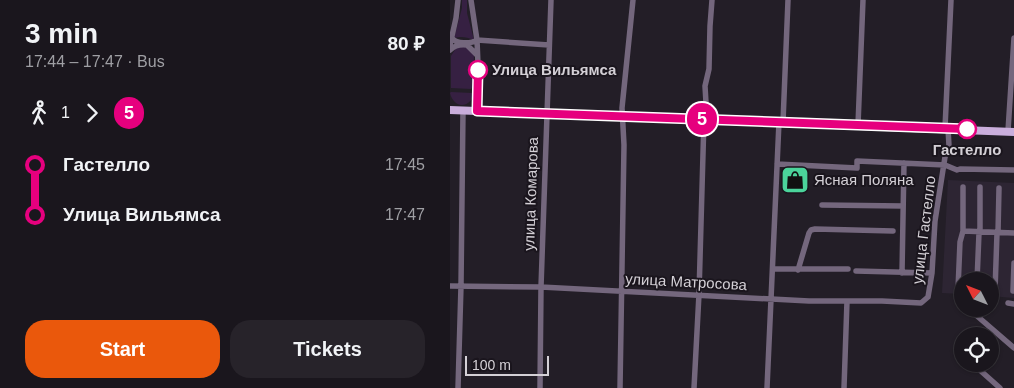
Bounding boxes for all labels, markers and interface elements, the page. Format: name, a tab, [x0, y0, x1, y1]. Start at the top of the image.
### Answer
text: 3 min	[25, 18, 98, 49]
text: 80 ₽	[388, 33, 425, 54]
text: 17:44 – 17:47 · Bus	[25, 53, 165, 70]
marker: Улица Вильямса	[468, 60, 488, 80]
place label: Улица Вильямса	[492, 61, 617, 78]
icon: walk	[25, 99, 53, 127]
icon: forward	[78, 99, 106, 127]
text: 5	[124, 103, 134, 123]
line badge: 5	[686, 103, 718, 135]
text: 1	[61, 104, 70, 121]
text: 5	[697, 109, 707, 129]
marker: Гастелло	[957, 119, 977, 139]
street label: улица Комарова	[520, 136, 541, 251]
place label: Гастелло	[933, 141, 1001, 158]
text: Гастелло	[63, 154, 150, 175]
text: 17:45	[385, 156, 425, 173]
shop icon: Ясная Поляна	[780, 165, 810, 195]
place label: Ясная Поляна	[814, 171, 914, 188]
street label: улица Гастелло	[908, 175, 939, 285]
text: Улица Вильямса	[63, 204, 221, 225]
text: 17:47	[385, 206, 425, 223]
street label: улица Матросова	[625, 270, 748, 293]
north arrow	[954, 272, 999, 318]
map controls	[954, 272, 999, 372]
button: Start	[25, 320, 220, 378]
button: Tickets	[230, 320, 425, 378]
button: locate	[954, 327, 999, 372]
scale bar	[465, 353, 549, 376]
text: 100 m	[472, 357, 511, 373]

